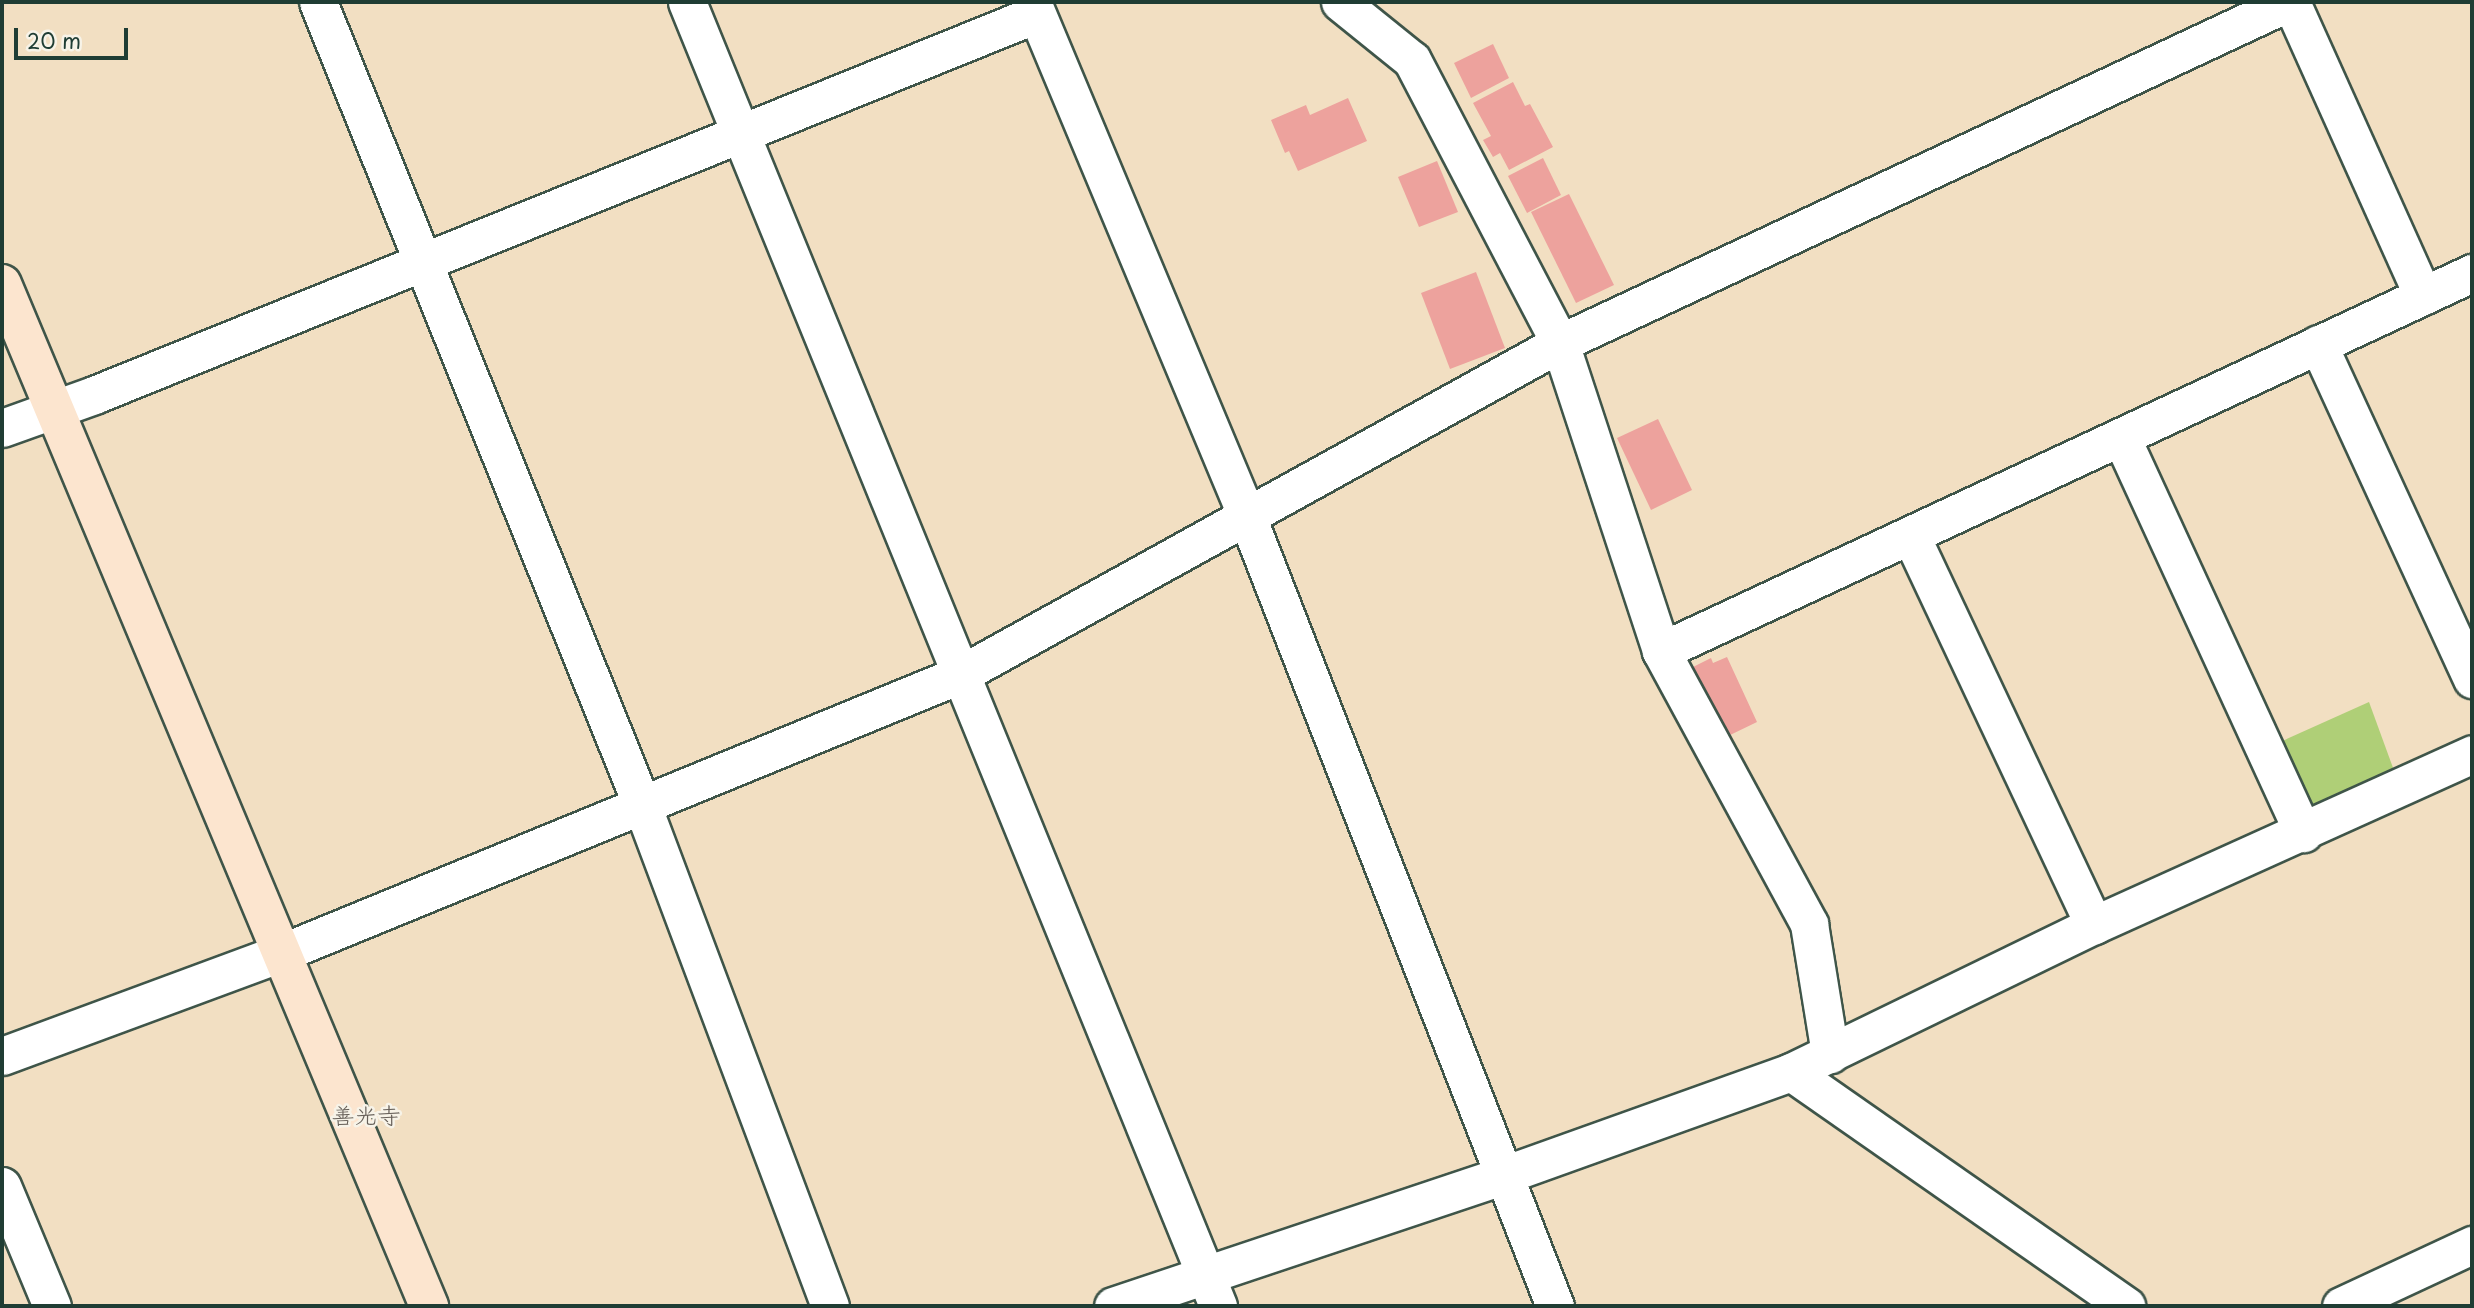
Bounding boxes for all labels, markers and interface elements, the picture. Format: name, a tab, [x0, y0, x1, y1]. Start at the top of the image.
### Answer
scale bar	[18, 14, 131, 58]
text: 20 m	[27, 24, 81, 56]
district label: 善光寺	[332, 1101, 400, 1129]

